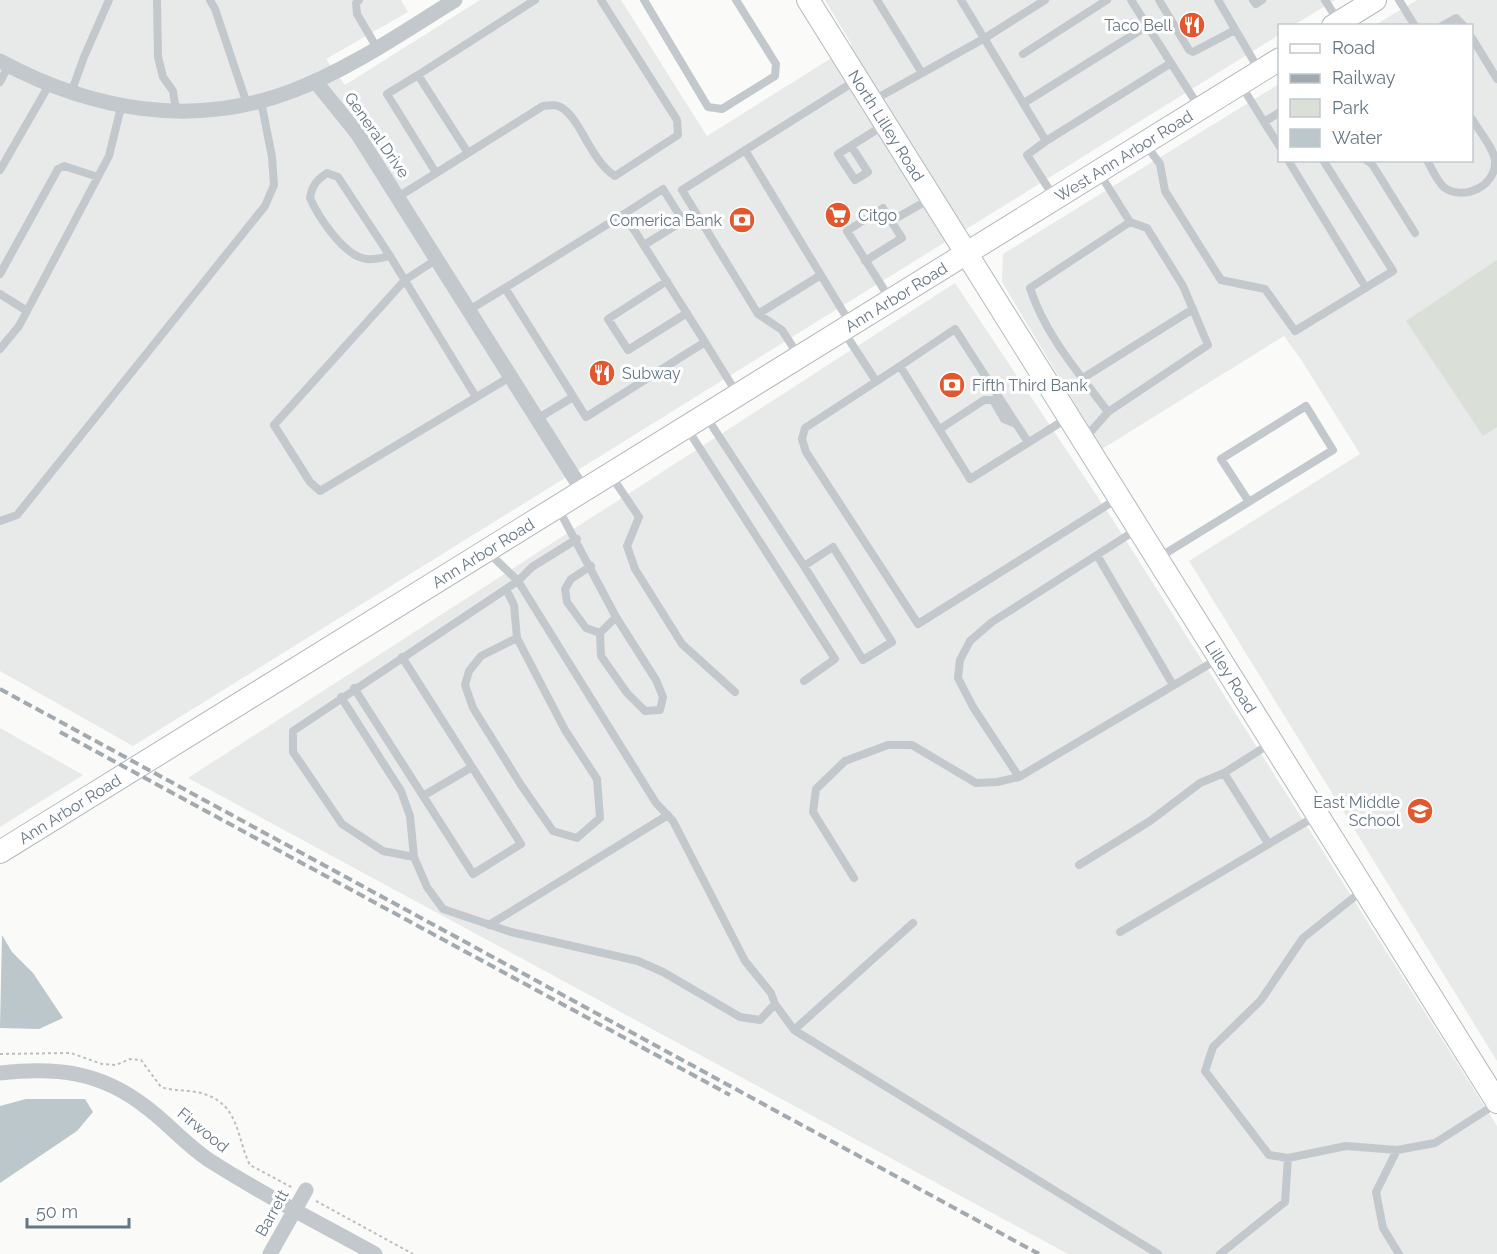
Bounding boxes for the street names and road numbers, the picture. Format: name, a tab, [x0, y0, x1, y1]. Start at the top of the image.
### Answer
street label: North Lilley Road	[845, 66, 928, 185]
street label: General Drive	[341, 89, 413, 181]
street label: West Ann Arbor Road	[1051, 106, 1196, 206]
street label: Ann Arbor Road	[841, 258, 951, 336]
street label: Ann Arbor Road	[428, 514, 537, 592]
street label: Lilley Road	[1201, 637, 1261, 716]
street label: Ann Arbor Road	[15, 770, 124, 848]
street label: Firwood	[174, 1104, 232, 1156]
street label: Barrett	[251, 1186, 293, 1240]

